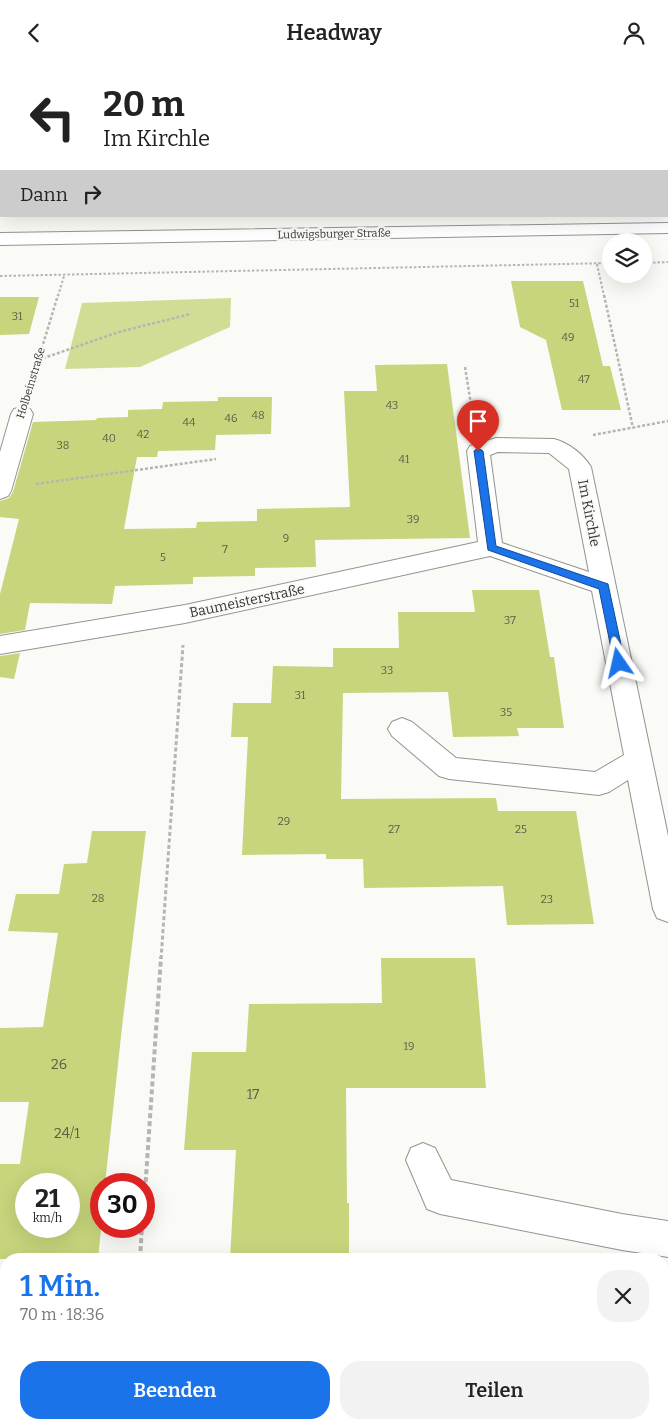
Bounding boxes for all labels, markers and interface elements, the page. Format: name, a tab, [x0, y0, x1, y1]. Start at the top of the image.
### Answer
icon: back	[20, 19, 48, 47]
text: Headway	[286, 19, 382, 46]
icon: person	[620, 19, 648, 47]
text: 20 m	[103, 83, 185, 125]
icon: left	[20, 85, 85, 150]
text: Im Kirchle	[103, 125, 210, 152]
icon: right	[78, 180, 106, 208]
text: Dann	[20, 183, 68, 206]
street label: Ludwigsburger Straße	[277, 227, 391, 241]
map controls	[602, 233, 652, 283]
button: layers	[602, 233, 652, 283]
house number: 51	[569, 297, 580, 310]
house number: 31	[12, 310, 23, 323]
house number: 49	[562, 331, 574, 344]
street label: Holbeinstraße	[14, 346, 48, 420]
house number: 47	[578, 373, 590, 386]
house number: 43	[386, 399, 398, 412]
pin	[457, 400, 499, 451]
icon: arrive	[464, 407, 492, 435]
house number: 48	[251, 409, 265, 422]
house number: 46	[225, 412, 237, 425]
house number: 44	[183, 416, 196, 429]
house number: 42	[137, 428, 149, 441]
house number: 40	[102, 432, 116, 445]
house number: 38	[57, 439, 69, 452]
house number: 41	[399, 453, 410, 466]
street label: Im Kirchle	[574, 478, 604, 548]
house number: 39	[407, 513, 419, 526]
house number: 9	[283, 532, 289, 545]
house number: 7	[222, 543, 228, 556]
house number: 5	[160, 551, 166, 564]
street label: Baumeisterstraße	[188, 580, 306, 622]
house number: 37	[504, 614, 516, 627]
position arrow	[592, 636, 644, 688]
house number: 33	[381, 664, 393, 677]
house number: 31	[295, 689, 306, 702]
house number: 35	[500, 706, 512, 719]
house number: 29	[278, 815, 290, 828]
house number: 27	[388, 823, 400, 836]
house number: 25	[515, 823, 527, 836]
house number: 28	[92, 892, 104, 905]
house number: 23	[541, 893, 553, 906]
house number: 19	[404, 1040, 414, 1053]
house number: 26	[51, 1056, 67, 1073]
house number: 17	[247, 1086, 259, 1103]
house number: 24/1	[54, 1125, 80, 1142]
speed limit sign: 30	[90, 1173, 155, 1238]
text: 21	[35, 1184, 60, 1214]
text: km/h	[33, 1211, 62, 1225]
text: 1 Min.	[20, 1268, 100, 1304]
button: close	[597, 1270, 649, 1322]
text: 70 m · 18:36	[20, 1305, 104, 1324]
button: Beenden	[20, 1361, 330, 1419]
button: Teilen	[340, 1361, 649, 1419]

